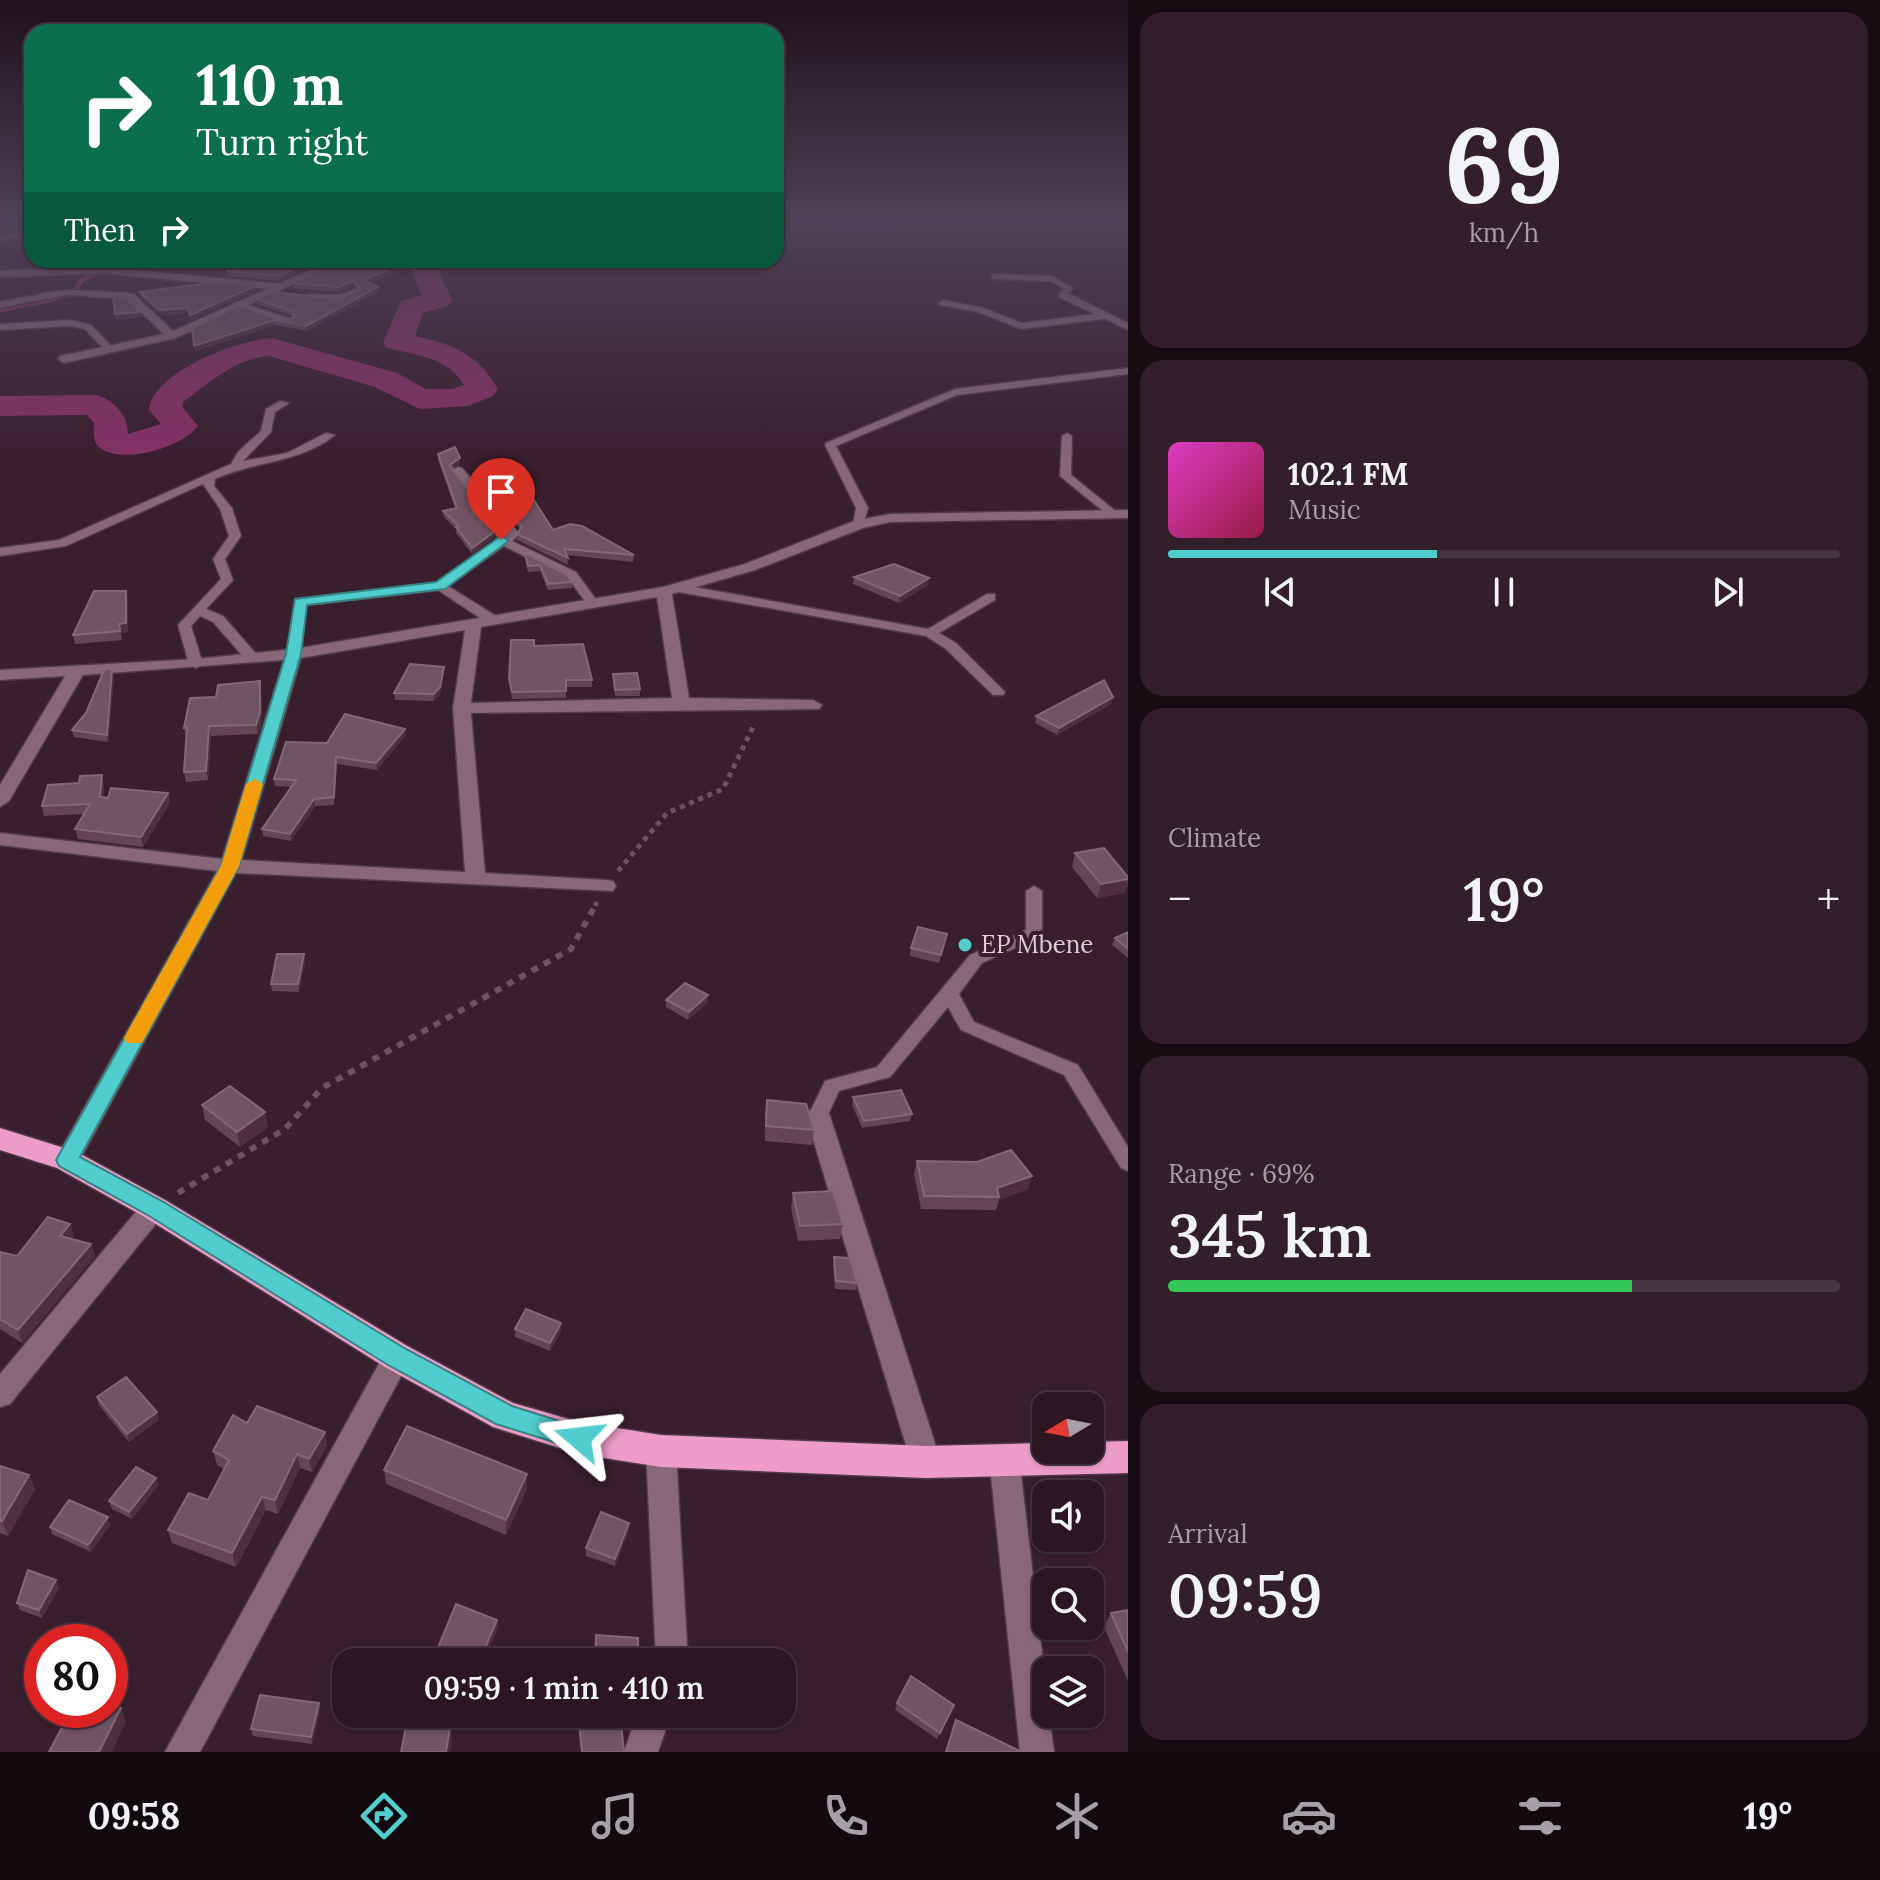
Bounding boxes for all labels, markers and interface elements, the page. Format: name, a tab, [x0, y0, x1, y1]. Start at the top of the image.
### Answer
text: 110 m	[196, 49, 343, 120]
icon: right	[64, 56, 168, 160]
text: 69	[1444, 97, 1564, 230]
text: Turn right	[196, 119, 369, 165]
icon: right	[152, 208, 196, 252]
text: Then	[64, 211, 136, 249]
text: km/h	[1469, 216, 1539, 249]
text: 102.1 FM	[1288, 455, 1409, 493]
pin	[467, 458, 535, 540]
icon: arrive	[479, 470, 523, 514]
text: Music	[1288, 493, 1361, 526]
icon: previous	[1258, 570, 1302, 614]
icon: pause	[1482, 570, 1526, 614]
icon: next	[1706, 570, 1750, 614]
text: Climate	[1168, 821, 1261, 854]
text: 19°	[1463, 861, 1545, 937]
text: −	[1168, 871, 1191, 927]
text: +	[1817, 871, 1840, 927]
place label: EP Mbene	[981, 929, 1093, 960]
marker: EP Mbene	[956, 936, 974, 954]
text: Range · 69%	[1168, 1157, 1315, 1190]
text: 345 km	[1168, 1197, 1372, 1273]
north arrow	[1032, 1392, 1104, 1464]
map controls	[1032, 1392, 1104, 1728]
position arrow	[537, 1396, 621, 1480]
button: sound	[1032, 1480, 1104, 1552]
text: Arrival	[1168, 1517, 1247, 1550]
text: 09:59	[1168, 1557, 1323, 1633]
button: search	[1032, 1568, 1104, 1640]
speed limit sign: 80	[24, 1624, 128, 1728]
button: layers	[1032, 1656, 1104, 1728]
text: 09:59 · 1 min · 410 m	[424, 1669, 704, 1707]
icon: directions	[356, 1788, 412, 1844]
icon: music	[587, 1788, 643, 1844]
icon: phone	[818, 1788, 874, 1844]
icon: climate	[1049, 1788, 1105, 1844]
icon: car	[1281, 1788, 1337, 1844]
icon: filters	[1512, 1788, 1568, 1844]
text: 09:58	[88, 1793, 180, 1839]
text: 19°	[1743, 1793, 1792, 1839]

